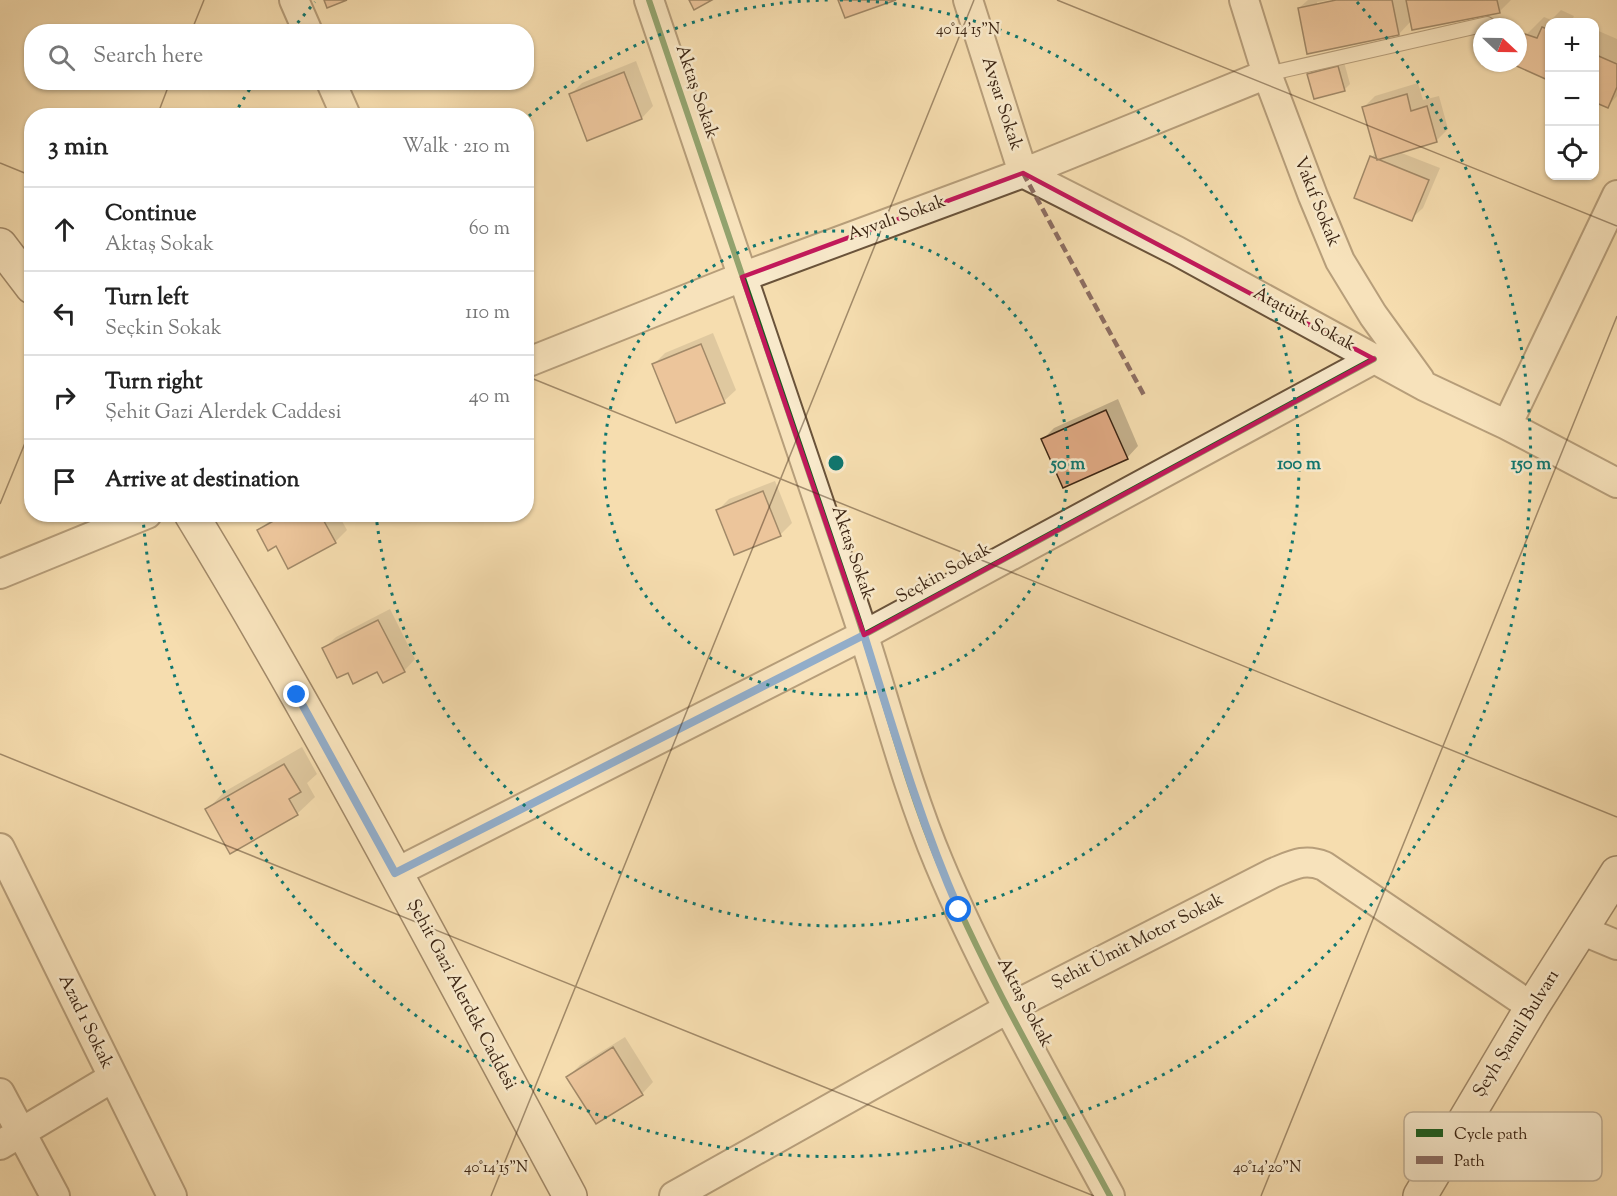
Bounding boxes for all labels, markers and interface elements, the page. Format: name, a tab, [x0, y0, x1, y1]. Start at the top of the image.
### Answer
north arrow	[1473, 18, 1527, 72]
map controls	[1545, 18, 1599, 180]
button: +	[1545, 18, 1599, 72]
text: 40°14'15"N	[936, 20, 1000, 41]
search box	[24, 24, 534, 90]
icon: search	[45, 41, 78, 74]
text: Search here	[93, 41, 203, 73]
street label: Aktaş Sokak	[668, 41, 724, 143]
street label: Avşar Sokak	[974, 54, 1028, 154]
button: −	[1545, 72, 1599, 126]
button: locate	[1545, 126, 1599, 180]
text: 3 min	[48, 129, 108, 166]
text: Walk · 210 m	[402, 133, 510, 162]
street label: Vakıf Sokak	[1286, 153, 1346, 251]
street label: Ayvalı Sokak	[844, 189, 950, 249]
text: Continue	[105, 199, 196, 231]
icon: ahead	[48, 213, 81, 246]
text: 60 m	[469, 215, 510, 244]
text: Aktaş Sokak	[105, 231, 214, 260]
street label: Atatürk Sokak	[1248, 281, 1360, 359]
text: Turn left	[105, 283, 188, 315]
icon: left	[48, 297, 81, 330]
text: 110 m	[465, 299, 510, 328]
text: Seçkin Sokak	[105, 315, 222, 344]
text: Turn right	[105, 367, 202, 399]
icon: right	[48, 381, 81, 414]
text: 40 m	[469, 383, 510, 412]
text: Şehit Gazi Alerdek Caddesi	[105, 399, 341, 428]
text: 50 m	[1049, 452, 1085, 478]
text: 100 m	[1277, 452, 1321, 478]
text: 150 m	[1511, 452, 1551, 478]
centre of rings	[826, 453, 846, 473]
icon: arrive	[48, 465, 81, 498]
text: Arrive at destination	[105, 465, 300, 497]
street label: Aktaş Sokak	[824, 502, 880, 604]
street label: Seçkin Sokak	[892, 537, 996, 611]
route end	[283, 681, 309, 707]
street label: Şehit Ümit Motor Sokak	[1047, 887, 1229, 997]
street label: Şehit Gazi Alerdek Caddesi	[400, 895, 522, 1095]
route start	[945, 896, 971, 922]
street label: Aktaş Sokak	[990, 954, 1059, 1053]
street label: Şeyh Şamil Bulvarı	[1467, 965, 1567, 1103]
street label: Azad 1 Sokak	[51, 971, 119, 1074]
legend	[1404, 1112, 1602, 1181]
text: Cycle path	[1454, 1124, 1528, 1147]
text: Path	[1454, 1151, 1485, 1174]
text: 40°14'15"N	[464, 1158, 528, 1179]
text: 40°14'20"N	[1233, 1158, 1301, 1179]

